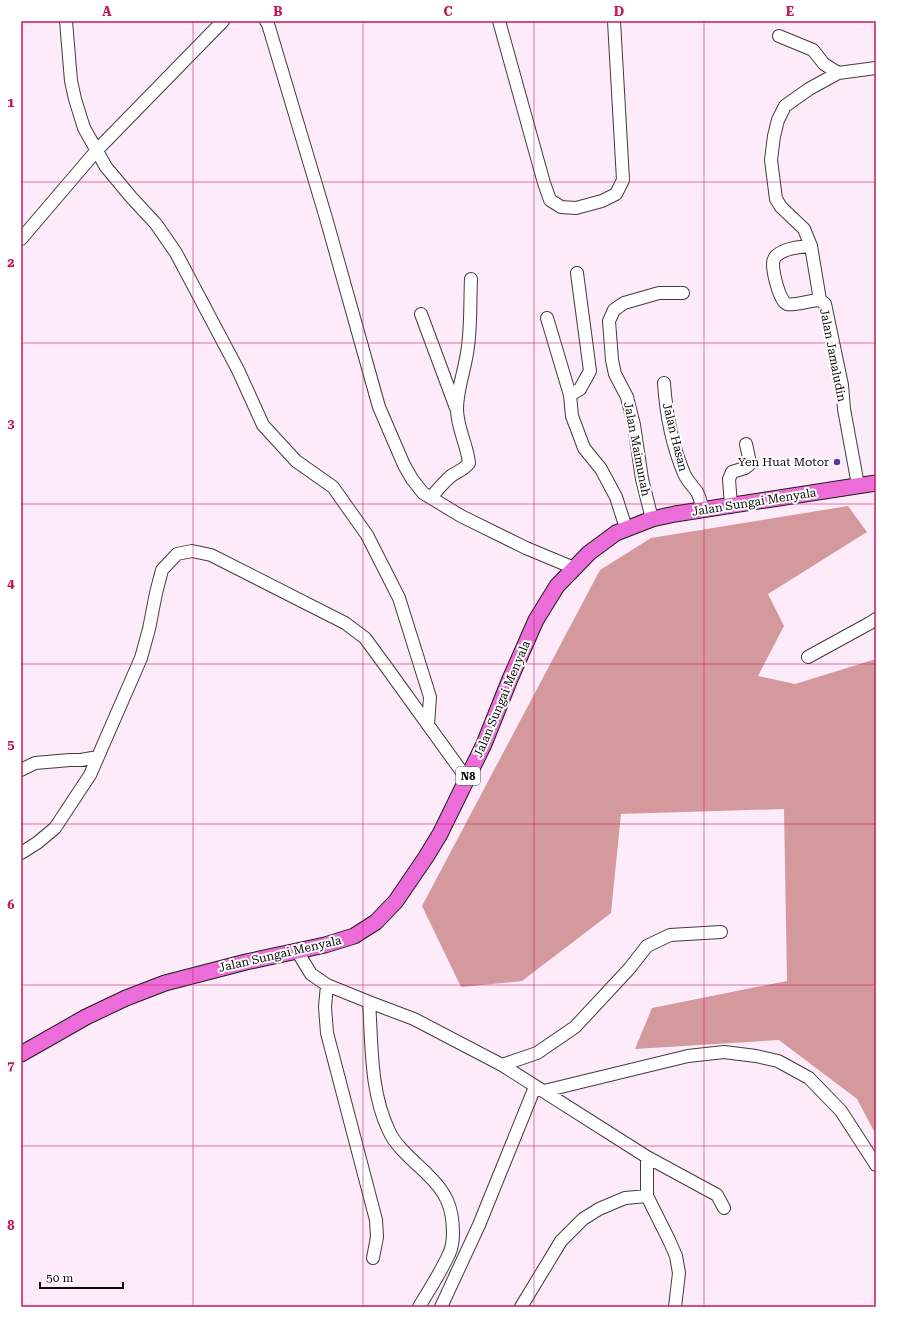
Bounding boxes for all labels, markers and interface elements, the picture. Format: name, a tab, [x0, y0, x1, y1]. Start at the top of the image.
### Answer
text: A	[102, 4, 112, 19]
text: B	[273, 4, 283, 19]
text: C	[443, 4, 453, 19]
text: D	[614, 4, 624, 19]
text: E	[786, 4, 794, 19]
text: 1	[7, 95, 15, 110]
text: 2	[7, 255, 15, 270]
street label: Jalan Jamaludin	[817, 307, 849, 403]
street label: Jalan Maimunah	[621, 401, 653, 498]
street label: Jalan Hasan	[660, 401, 690, 473]
text: 3	[7, 416, 15, 431]
place label: Yen Huat Motor	[738, 455, 829, 469]
marker: Yen Huat Motor	[832, 457, 842, 467]
street label: Jalan Sungai Menyala	[691, 485, 818, 519]
text: 4	[7, 576, 15, 591]
street label: Jalan Sungai Menyala	[471, 638, 533, 760]
text: 5	[7, 737, 15, 752]
road number: N8	[456, 767, 480, 785]
text: 6	[7, 897, 15, 912]
street label: Jalan Sungai Menyala	[217, 933, 343, 975]
text: 7	[7, 1058, 15, 1073]
text: 8	[7, 1218, 15, 1233]
scale bar	[40, 1264, 123, 1290]
text: 50 m	[46, 1271, 73, 1285]

